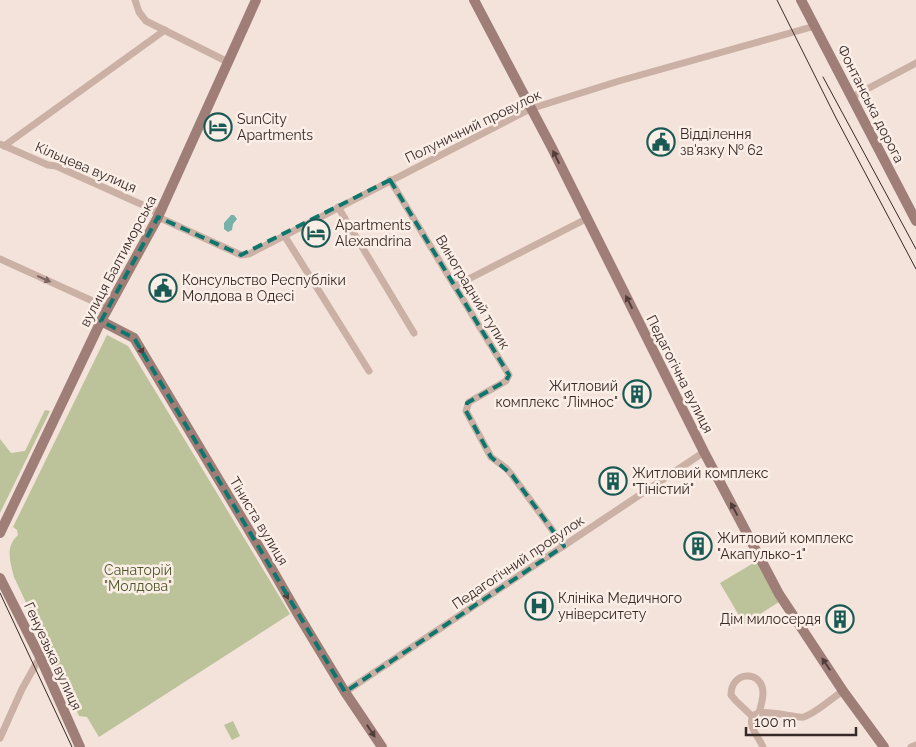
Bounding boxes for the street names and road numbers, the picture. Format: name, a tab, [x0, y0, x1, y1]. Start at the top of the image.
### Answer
street label: Фонтанська дорога	[834, 42, 908, 166]
street label: Полуничний провулок	[402, 86, 544, 166]
street label: Кільцева вулиця	[33, 138, 139, 196]
street label: вулиця Балтиморська	[77, 193, 159, 329]
street label: Виноградний тупик	[433, 232, 513, 352]
street label: Педагогічна вулиця	[643, 312, 717, 436]
street label: Тіниста вулиця	[226, 474, 292, 568]
street label: Педагогічний провулок	[449, 512, 587, 612]
street label: Генуезька вулиця	[21, 599, 85, 713]

